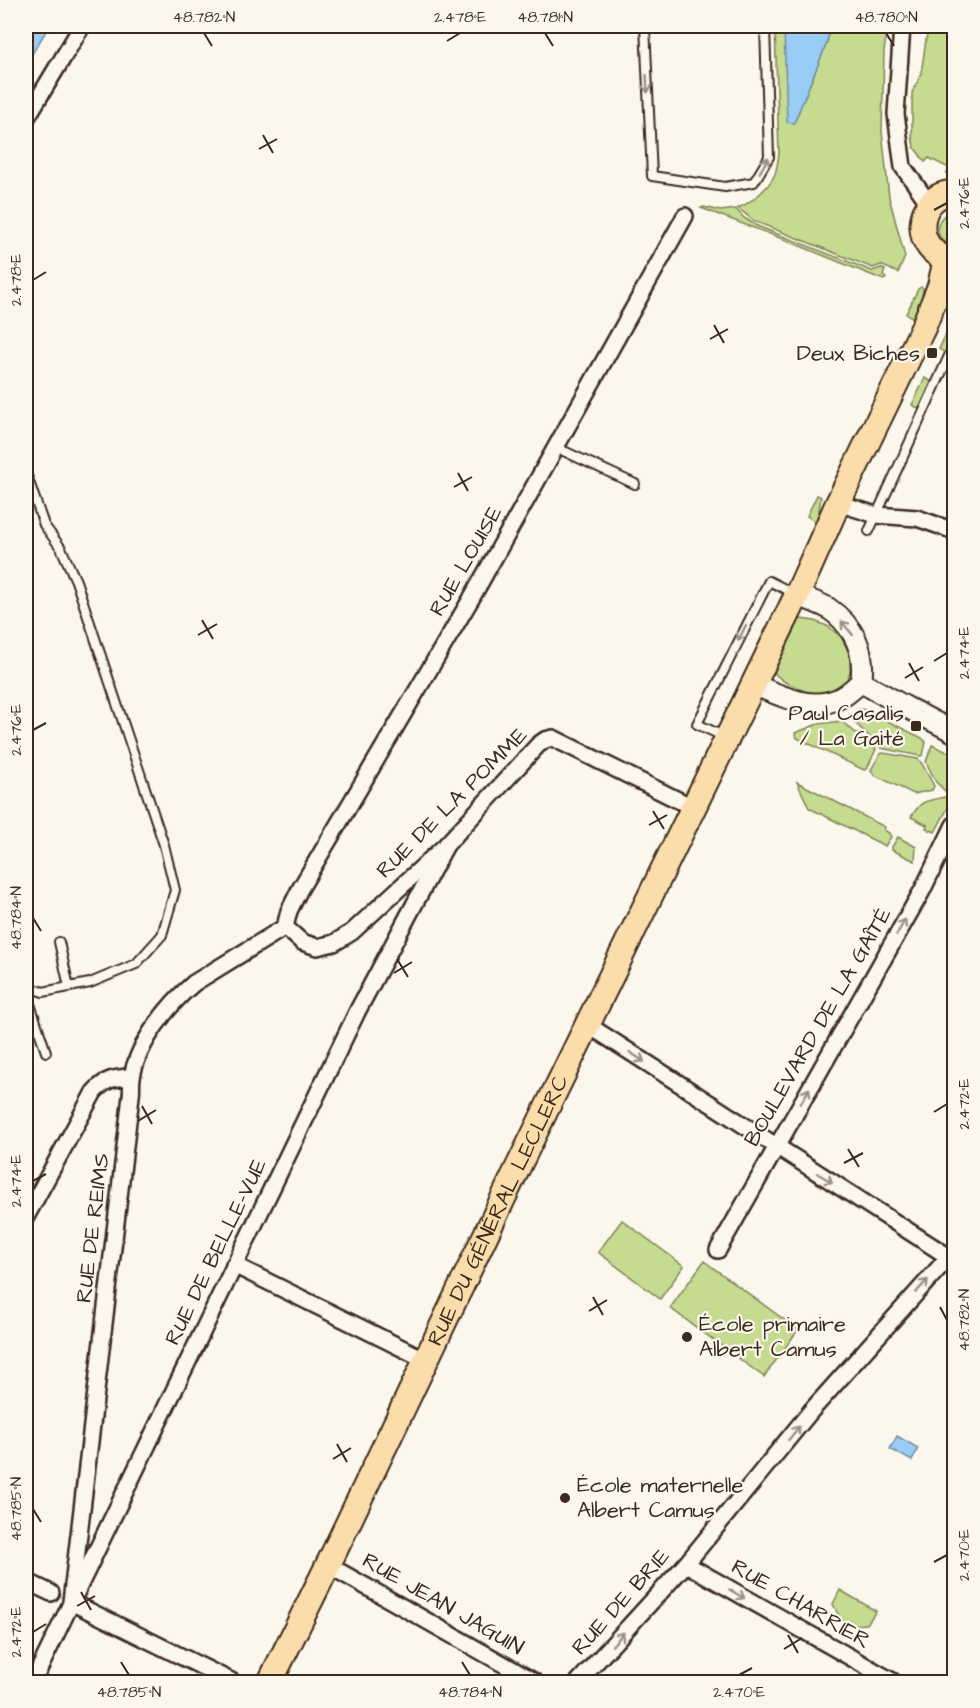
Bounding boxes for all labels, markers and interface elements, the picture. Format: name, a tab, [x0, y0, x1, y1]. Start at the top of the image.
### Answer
text: 48.782°N	[173, 7, 235, 28]
text: 2.478°E	[434, 7, 486, 28]
text: 48.781°N	[517, 7, 573, 28]
text: 48.780°N	[854, 7, 918, 28]
one-way arrow	[642, 73, 653, 93]
one-way arrow	[758, 157, 770, 174]
text: 2.476°E	[954, 177, 975, 229]
text: 2.478°E	[6, 254, 27, 306]
place label: Deux Biches	[797, 338, 920, 369]
marker: Deux Biches	[925, 346, 939, 360]
street label: RUE LOUISE	[422, 500, 510, 622]
one-way arrow	[841, 620, 854, 636]
one-way arrow	[736, 623, 747, 641]
text: 2.474°E	[954, 627, 975, 679]
place label: Paul Casalis / La Gaité	[789, 698, 904, 754]
text: 2.476°E	[6, 704, 27, 756]
marker: Paul Casalis / La Gaité	[909, 719, 923, 733]
street label: RUE DE LA POMME	[370, 721, 534, 885]
text: 48.784°N	[6, 886, 27, 950]
street label: BOULEVARD DE LA GAÎTÉ	[737, 902, 899, 1152]
one-way arrow	[896, 918, 908, 935]
one-way arrow	[628, 1051, 645, 1063]
street label: RUE DU GÉNÉRAL LECLERC	[419, 1069, 577, 1351]
text: 2.472°E	[954, 1078, 975, 1129]
one-way arrow	[799, 1088, 811, 1105]
street label: RUE DE REIMS	[68, 1152, 118, 1304]
street label: RUE DE BELLE-VUE	[157, 1153, 275, 1351]
text: 2.474°E	[6, 1155, 27, 1207]
one-way arrow	[816, 1173, 833, 1185]
one-way arrow	[915, 1279, 929, 1294]
text: 48.782°N	[954, 1289, 975, 1351]
place label: École primaire Albert Camus	[699, 1309, 846, 1365]
marker: École primaire Albert Camus	[680, 1330, 694, 1344]
one-way arrow	[787, 1425, 800, 1441]
place label: École maternelle Albert Camus	[577, 1470, 744, 1526]
text: 48.785°N	[6, 1477, 27, 1541]
marker: École maternelle Albert Camus	[558, 1491, 572, 1505]
text: 2.470°E	[954, 1529, 975, 1581]
street label: RUE DE BRIE	[565, 1542, 677, 1662]
street label: RUE JEAN JAGUIN	[357, 1545, 530, 1663]
street label: RUE CHARRIER	[726, 1552, 876, 1656]
one-way arrow	[728, 1588, 745, 1600]
text: 2.472°E	[6, 1606, 27, 1657]
one-way arrow	[611, 1632, 625, 1647]
text: 48.785°N	[97, 1682, 161, 1703]
text: 48.784°N	[438, 1682, 502, 1703]
text: 2.470°E	[713, 1682, 765, 1703]

